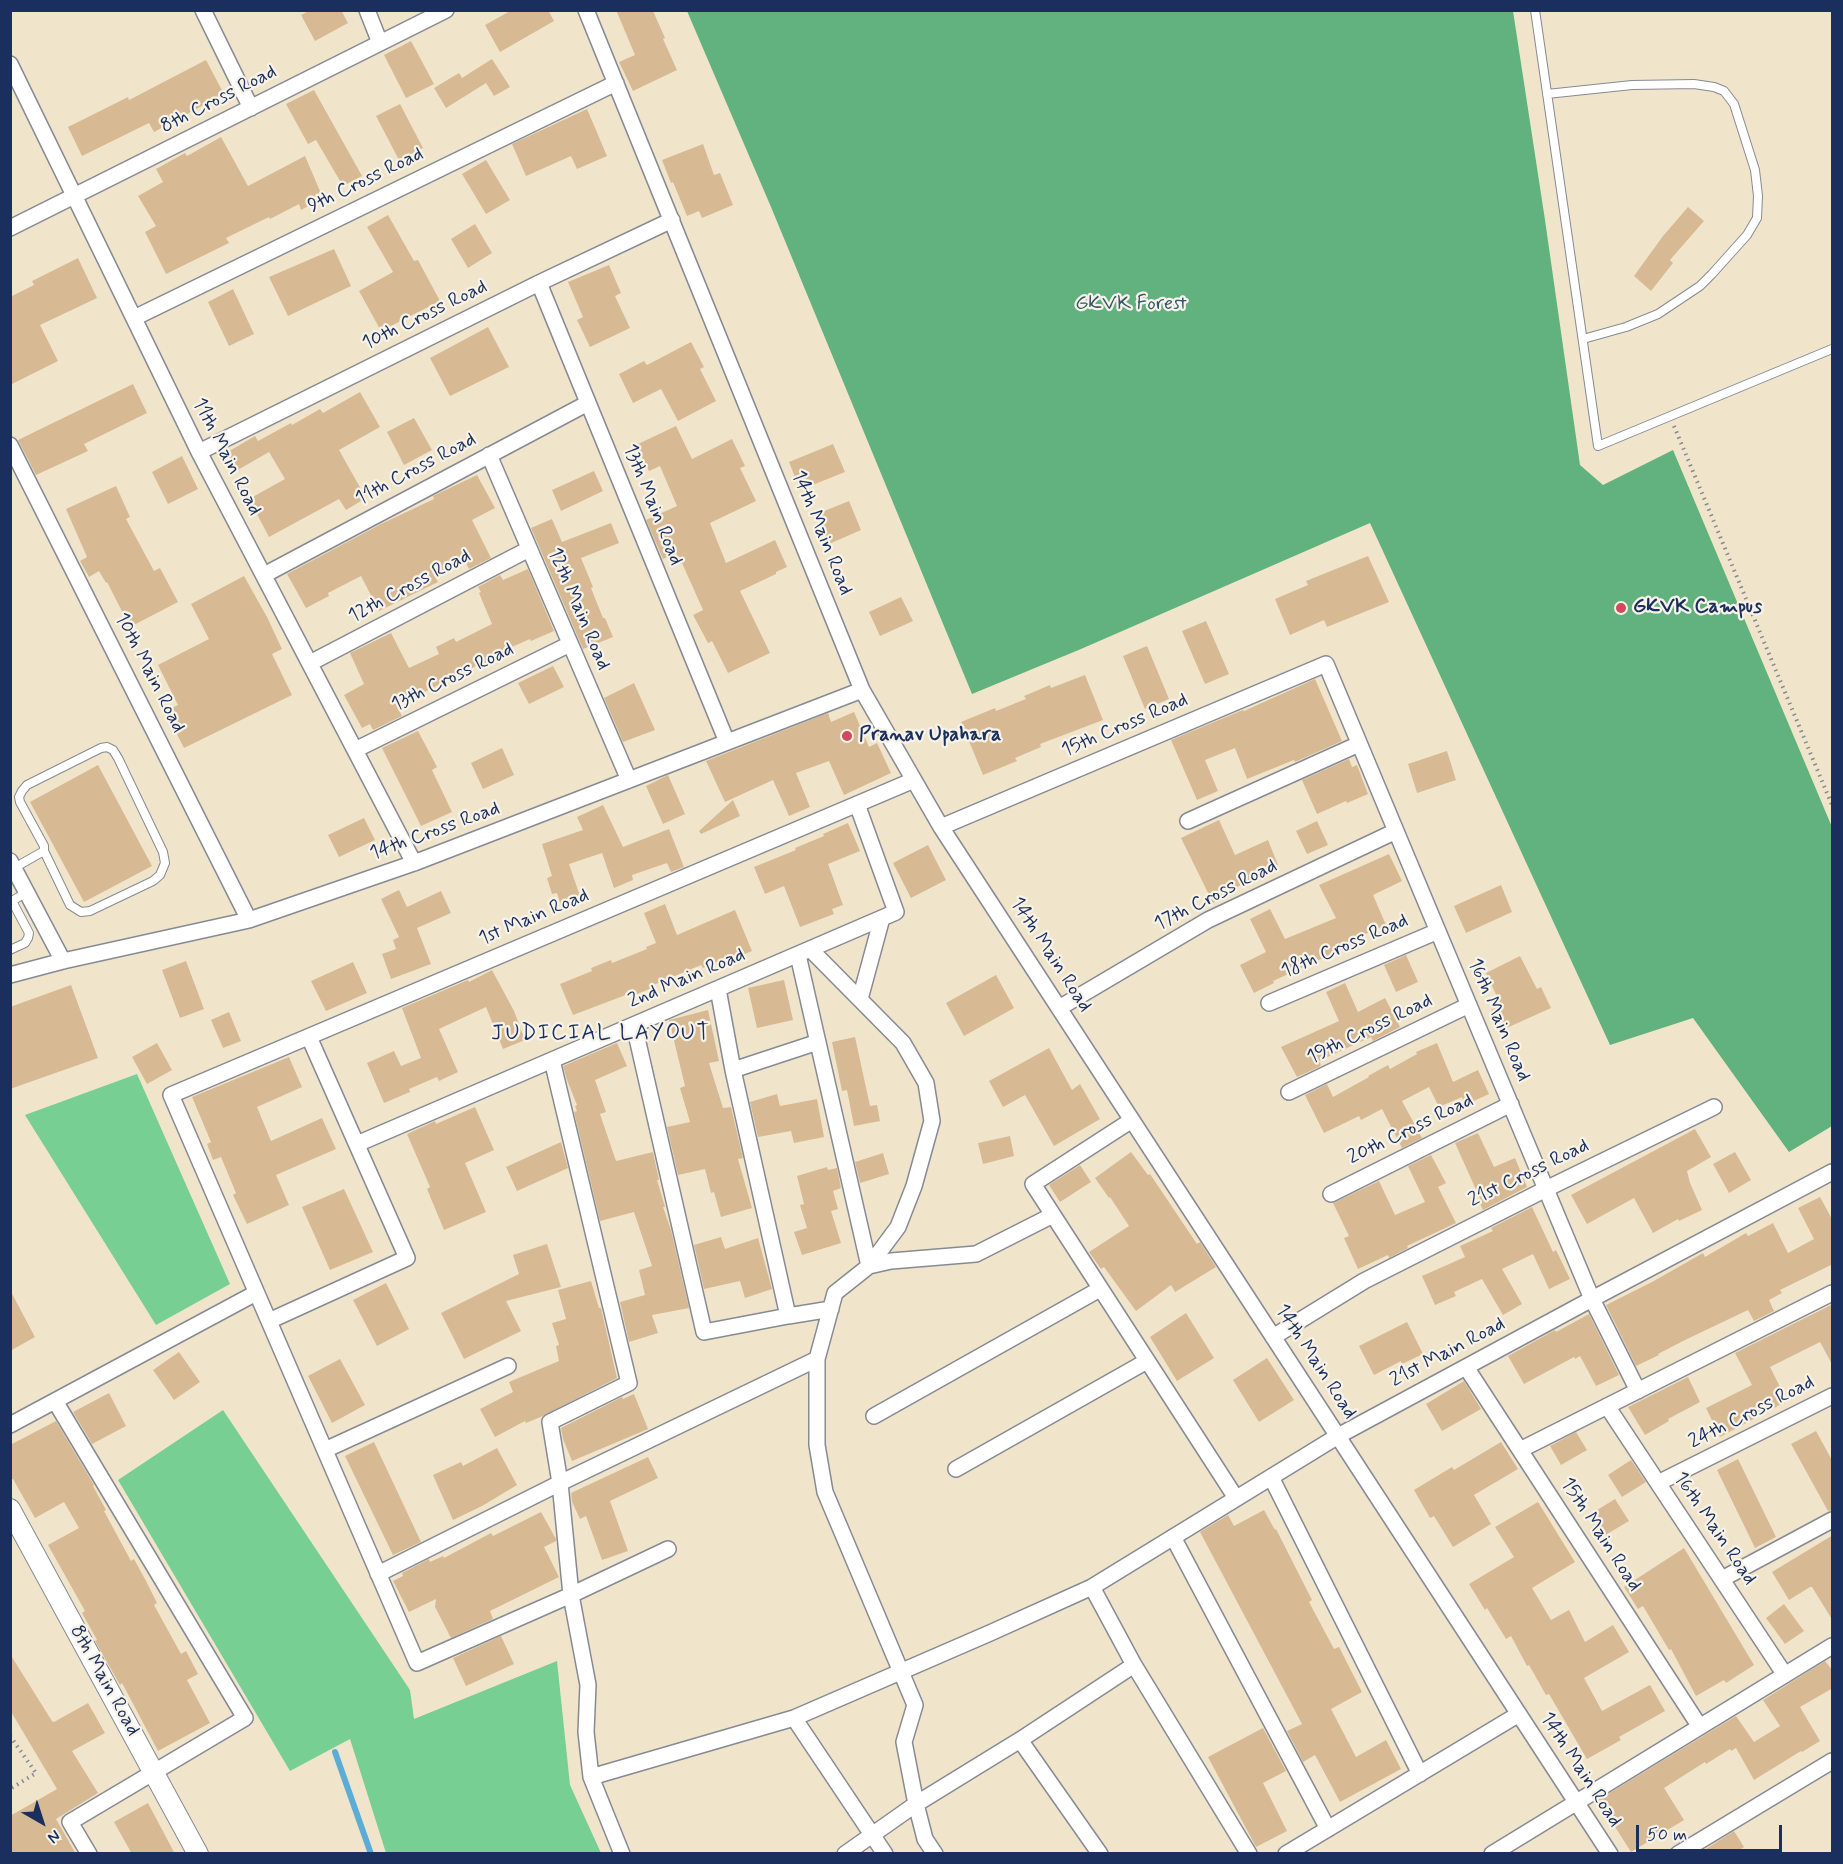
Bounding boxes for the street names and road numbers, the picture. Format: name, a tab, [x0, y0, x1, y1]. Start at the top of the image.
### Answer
street label: 8th Cross Road	[157, 61, 281, 139]
street label: 9th Cross Road	[304, 143, 428, 219]
street label: 10th Cross Road	[359, 275, 491, 357]
street label: 11th Main Road	[186, 394, 266, 520]
street label: 11th Cross Road	[352, 428, 480, 512]
street label: 13th Main Road	[617, 441, 687, 569]
street label: 14th Main Road	[785, 467, 857, 599]
street label: 12th Main Road	[541, 544, 615, 674]
street label: 12th Cross Road	[345, 545, 475, 629]
street label: 10th Main Road	[108, 609, 190, 737]
street label: 13th Cross Road	[388, 638, 518, 718]
street label: 15th Cross Road	[1058, 689, 1192, 763]
street label: 14th Cross Road	[367, 797, 503, 867]
street label: 17th Cross Road	[1151, 855, 1281, 937]
street label: 1st Main Road	[475, 884, 593, 952]
street label: 14th Main Road	[1004, 893, 1096, 1017]
street label: 18th Cross Road	[1278, 909, 1412, 985]
street label: 2nd Main Road	[625, 944, 749, 1014]
street label: 16th Main Road	[1461, 955, 1535, 1085]
street label: 19th Cross Road	[1303, 989, 1437, 1071]
street label: 20th Cross Road	[1344, 1089, 1478, 1171]
street label: 21st Cross Road	[1465, 1135, 1593, 1213]
street label: 14th Main Road	[1269, 1300, 1361, 1424]
street label: 21st Main Road	[1386, 1313, 1510, 1393]
street label: 24th Cross Road	[1685, 1371, 1819, 1455]
street label: 16th Main Road	[1667, 1468, 1761, 1590]
street label: 15th Main Road	[1554, 1474, 1646, 1596]
street label: 8th Main Road	[64, 1622, 144, 1740]
street label: 14th Main Road	[1534, 1708, 1626, 1832]

